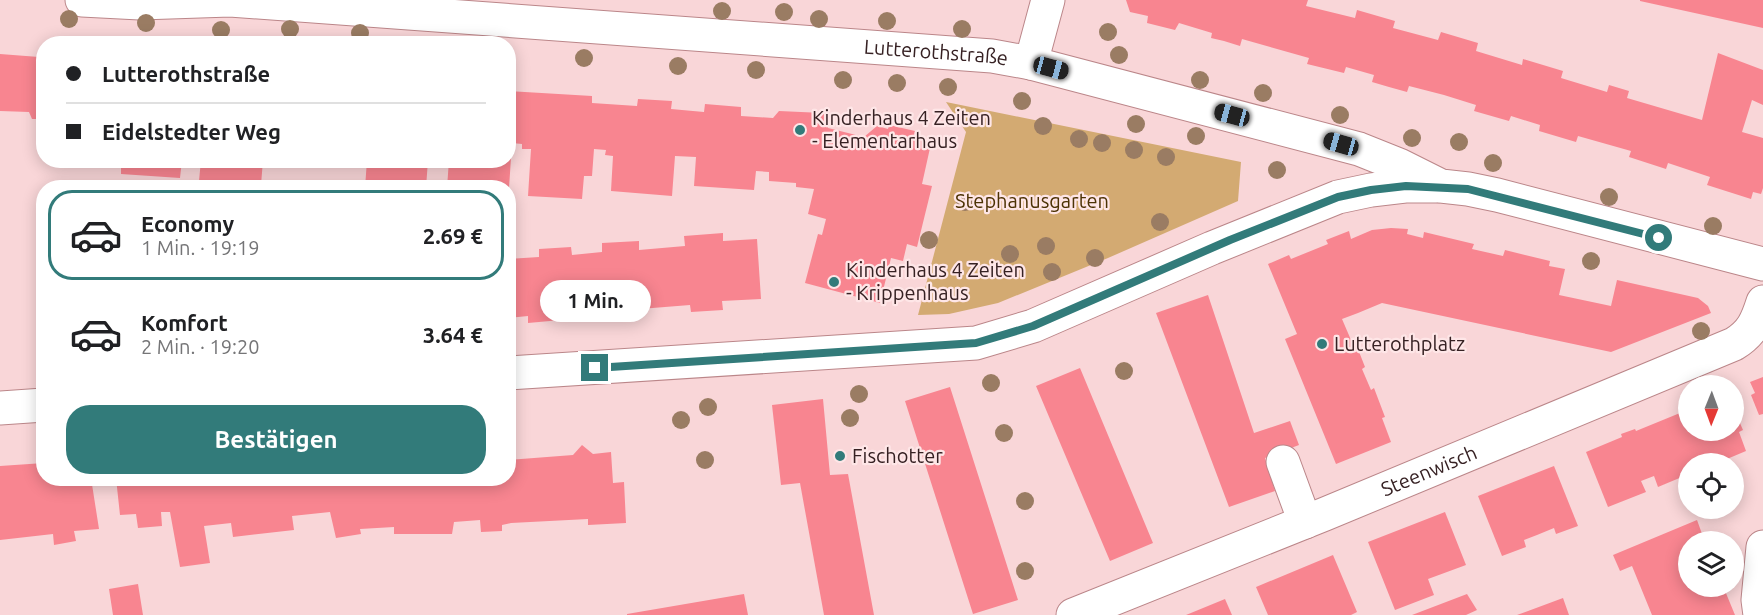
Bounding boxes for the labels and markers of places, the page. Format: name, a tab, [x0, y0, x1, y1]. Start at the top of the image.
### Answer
place label: Kinderhaus 4 Zeiten - Elementarhaus	[812, 106, 991, 152]
marker: Kinderhaus 4 Zeiten - Elementarhaus	[793, 123, 807, 137]
place label: Kinderhaus 4 Zeiten - Krippenhaus	[846, 258, 1025, 304]
marker: Kinderhaus 4 Zeiten - Krippenhaus	[827, 275, 841, 289]
place label: Lutterothplatz	[1334, 332, 1465, 355]
marker: Lutterothplatz	[1315, 337, 1329, 351]
place label: Fischotter	[852, 444, 943, 467]
marker: Fischotter	[833, 449, 847, 463]

